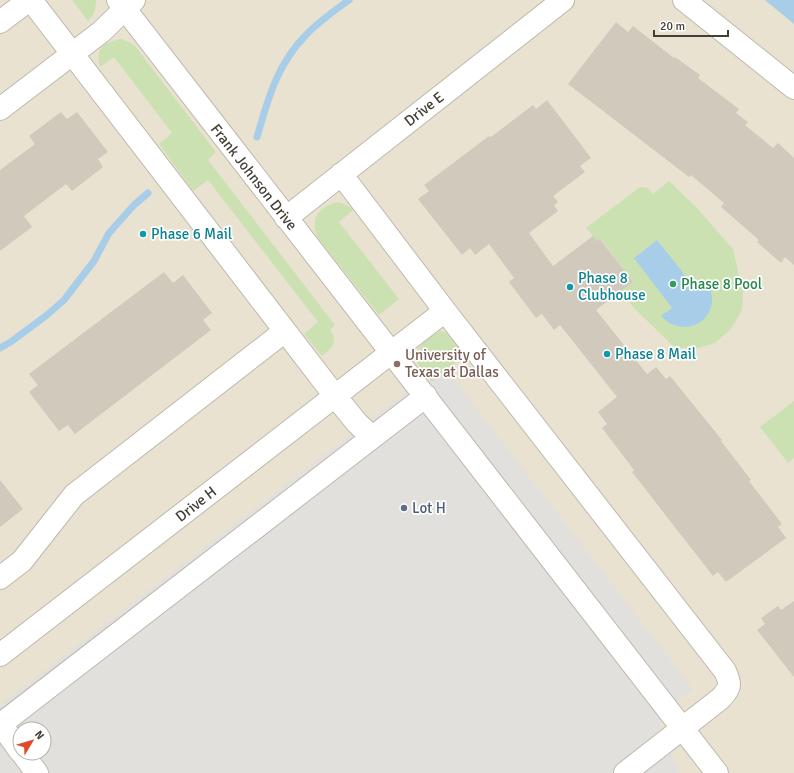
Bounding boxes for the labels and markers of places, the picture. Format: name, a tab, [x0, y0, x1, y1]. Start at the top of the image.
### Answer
place label: Phase 6 Mail	[151, 225, 232, 243]
marker: Phase 6 Mail	[138, 229, 148, 239]
place label: Phase 8 Clubhouse	[578, 269, 646, 304]
place label: Phase 8 Pool	[681, 275, 762, 293]
marker: Phase 8 Pool	[668, 279, 678, 289]
marker: Phase 8 Clubhouse	[565, 282, 575, 292]
place label: Phase 8 Mail	[615, 345, 696, 363]
place label: University of Texas at Dallas	[405, 346, 499, 381]
marker: Phase 8 Mail	[602, 349, 612, 359]
marker: University of Texas at Dallas	[392, 359, 402, 369]
place label: Lot H	[412, 499, 446, 517]
marker: Lot H	[399, 503, 409, 513]

